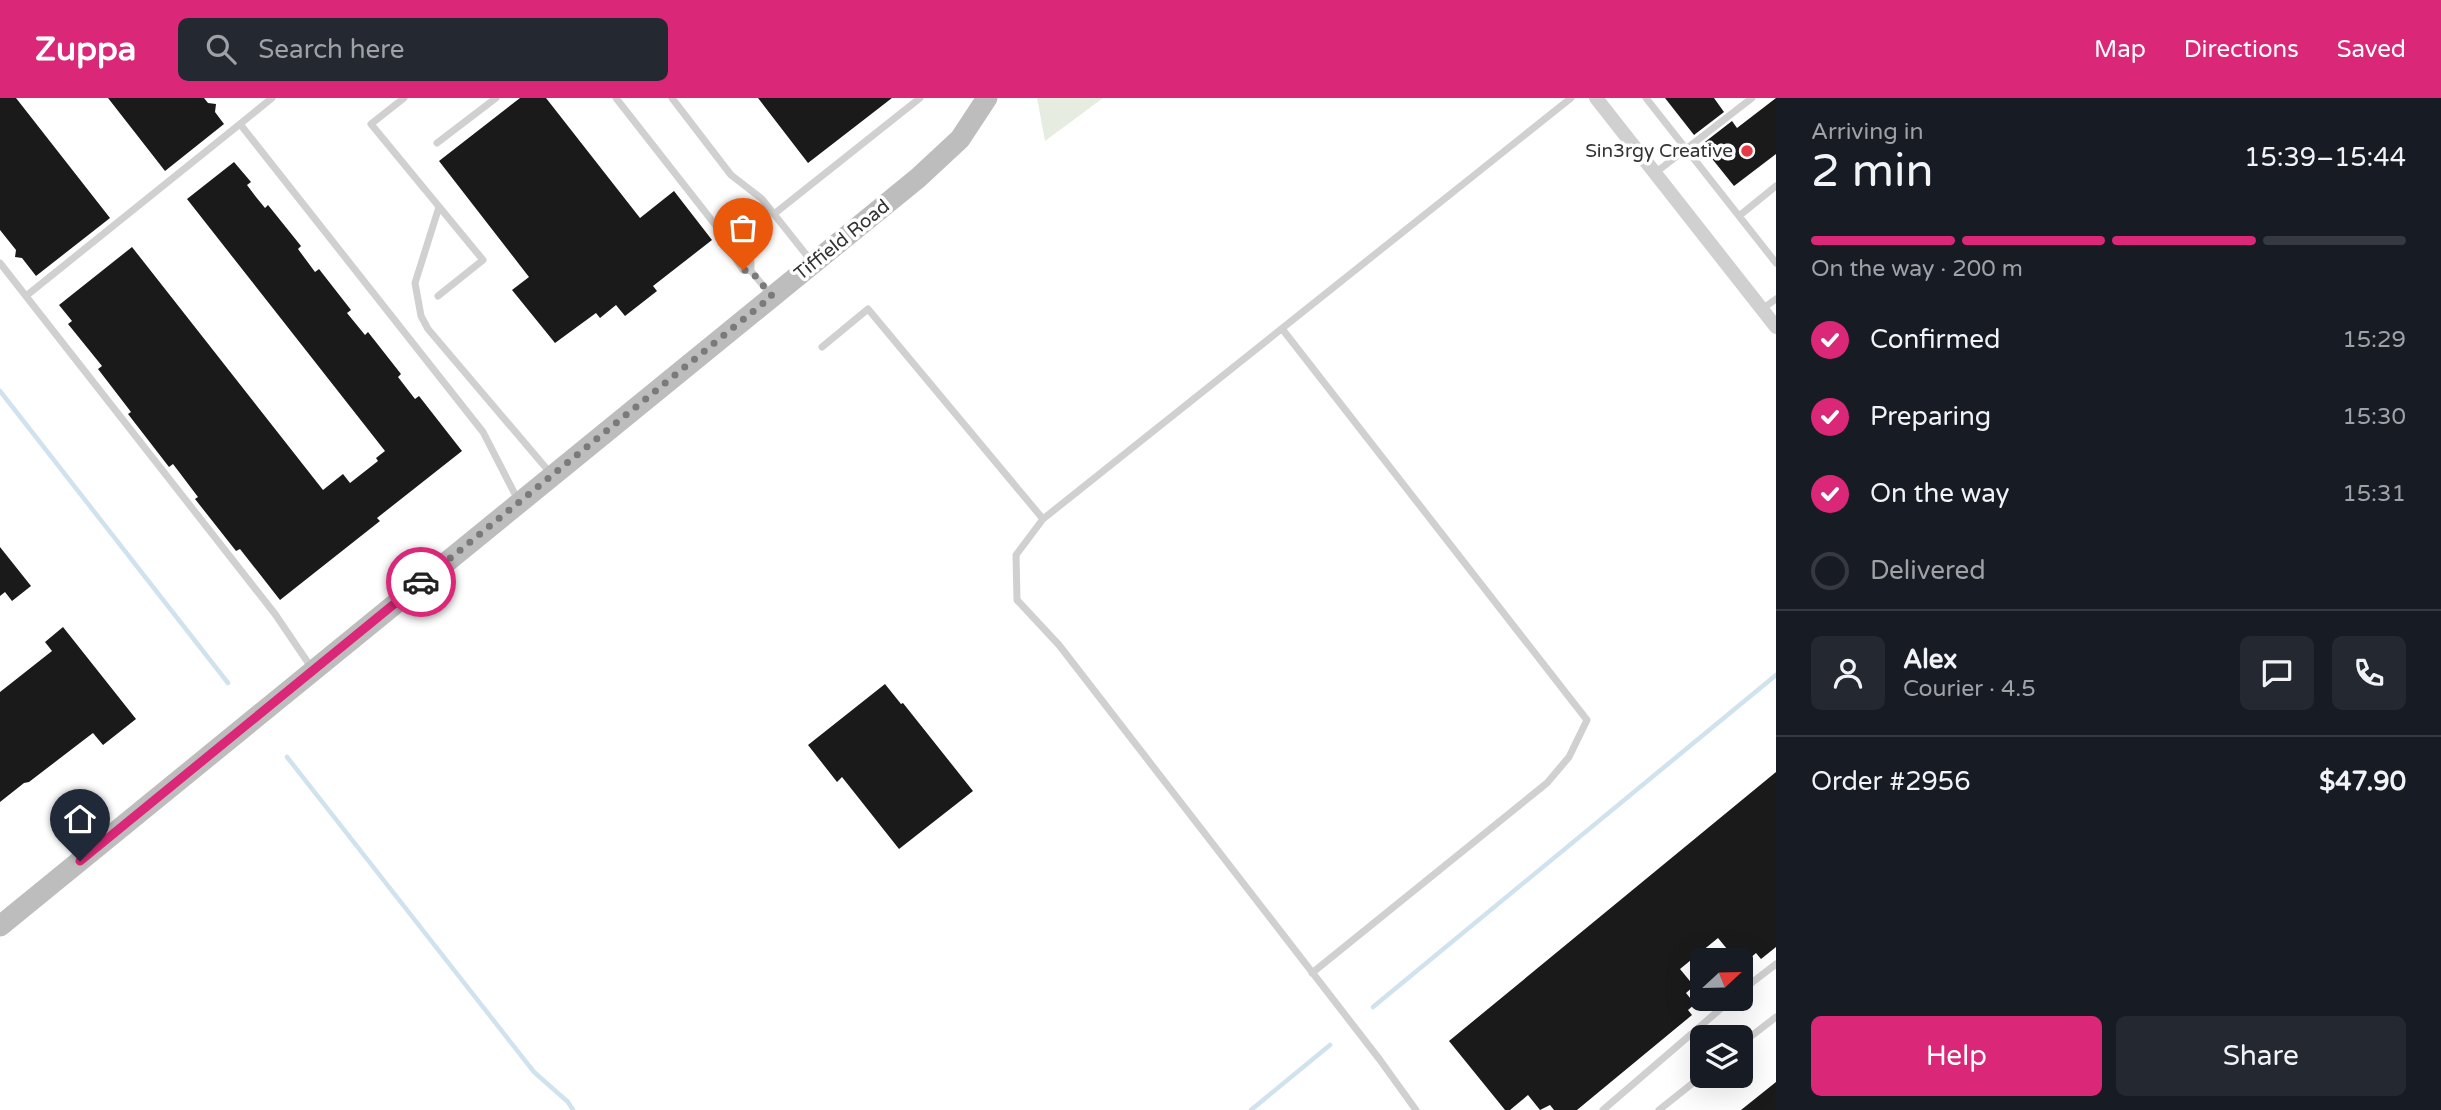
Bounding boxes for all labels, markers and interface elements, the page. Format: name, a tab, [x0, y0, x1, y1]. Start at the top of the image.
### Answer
search box	[178, 18, 668, 81]
text: Zuppa	[35, 30, 136, 69]
icon: search	[202, 30, 240, 68]
text: Search here	[258, 34, 405, 65]
text: Map	[2094, 35, 2146, 64]
text: Directions	[2184, 35, 2299, 64]
text: Saved	[2337, 35, 2406, 64]
text: Arriving in	[1811, 118, 1924, 146]
place label: Sin3rgy Creative	[1585, 140, 1733, 162]
text: 15:39–15:44	[2244, 142, 2406, 173]
marker: Sin3rgy Creative	[1739, 143, 1755, 159]
text: 2 min	[1811, 144, 1934, 199]
street label: Tiffield Road	[790, 195, 894, 285]
pin	[713, 198, 773, 270]
icon: bag	[724, 209, 762, 247]
text: On the way · 200 m	[1811, 255, 2023, 283]
icon: check	[1811, 321, 1849, 359]
text: Confirmed	[1870, 324, 2000, 355]
text: 15:29	[2342, 326, 2406, 354]
icon: check	[1811, 398, 1849, 436]
text: Preparing	[1870, 401, 1991, 432]
text: 15:30	[2342, 403, 2406, 431]
icon: check	[1811, 475, 1849, 513]
text: On the way	[1870, 478, 2010, 509]
text: 15:31	[2342, 480, 2406, 508]
courier	[386, 547, 456, 617]
text: Delivered	[1870, 555, 1986, 586]
icon: car	[402, 563, 440, 601]
button: person	[1811, 636, 1885, 710]
button: chat	[2240, 636, 2314, 710]
button: phone	[2332, 636, 2406, 710]
text: Alex	[1903, 644, 1957, 675]
text: Courier · 4.5	[1903, 675, 2036, 703]
text: Order #2956	[1811, 766, 1971, 797]
text: $47.90	[2319, 766, 2406, 797]
pin	[50, 789, 110, 861]
icon: home	[61, 800, 99, 838]
north arrow	[1690, 948, 1754, 1012]
map controls	[1690, 948, 1753, 1088]
button: Help	[1811, 1016, 2102, 1096]
button: Share	[2116, 1016, 2406, 1096]
button: layers	[1690, 1025, 1753, 1088]

